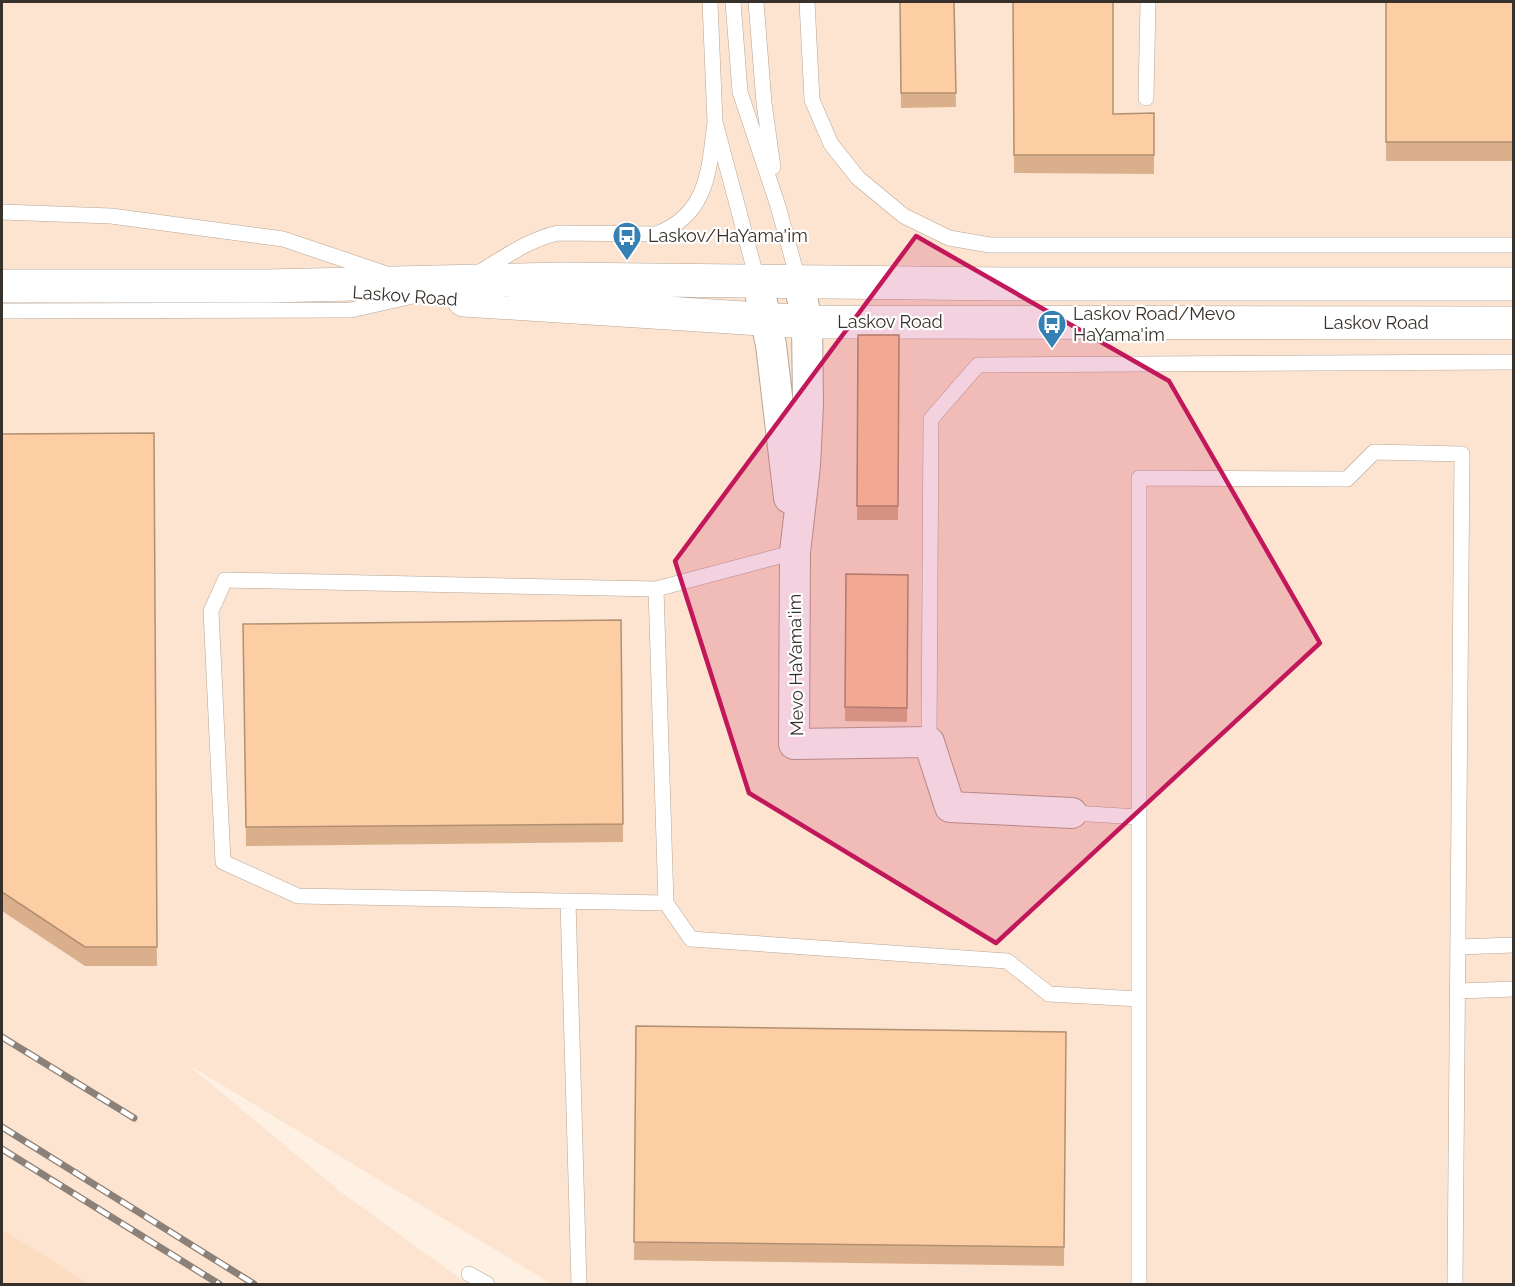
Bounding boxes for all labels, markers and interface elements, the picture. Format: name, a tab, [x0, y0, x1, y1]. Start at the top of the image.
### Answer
bus stop icon: Laskov/HaYama'im	[611, 220, 643, 262]
place label: Laskov/HaYama'im	[648, 225, 808, 246]
street label: Laskov Road	[352, 281, 458, 310]
place label: Laskov Road/Mevo HaYama'im	[1073, 303, 1235, 345]
bus stop icon: Laskov Road/Mevo HaYama'im	[1036, 308, 1068, 350]
street label: Laskov Road	[837, 311, 943, 332]
street label: Laskov Road	[1323, 312, 1429, 333]
street label: Mevo HaYama'im	[784, 594, 807, 736]

